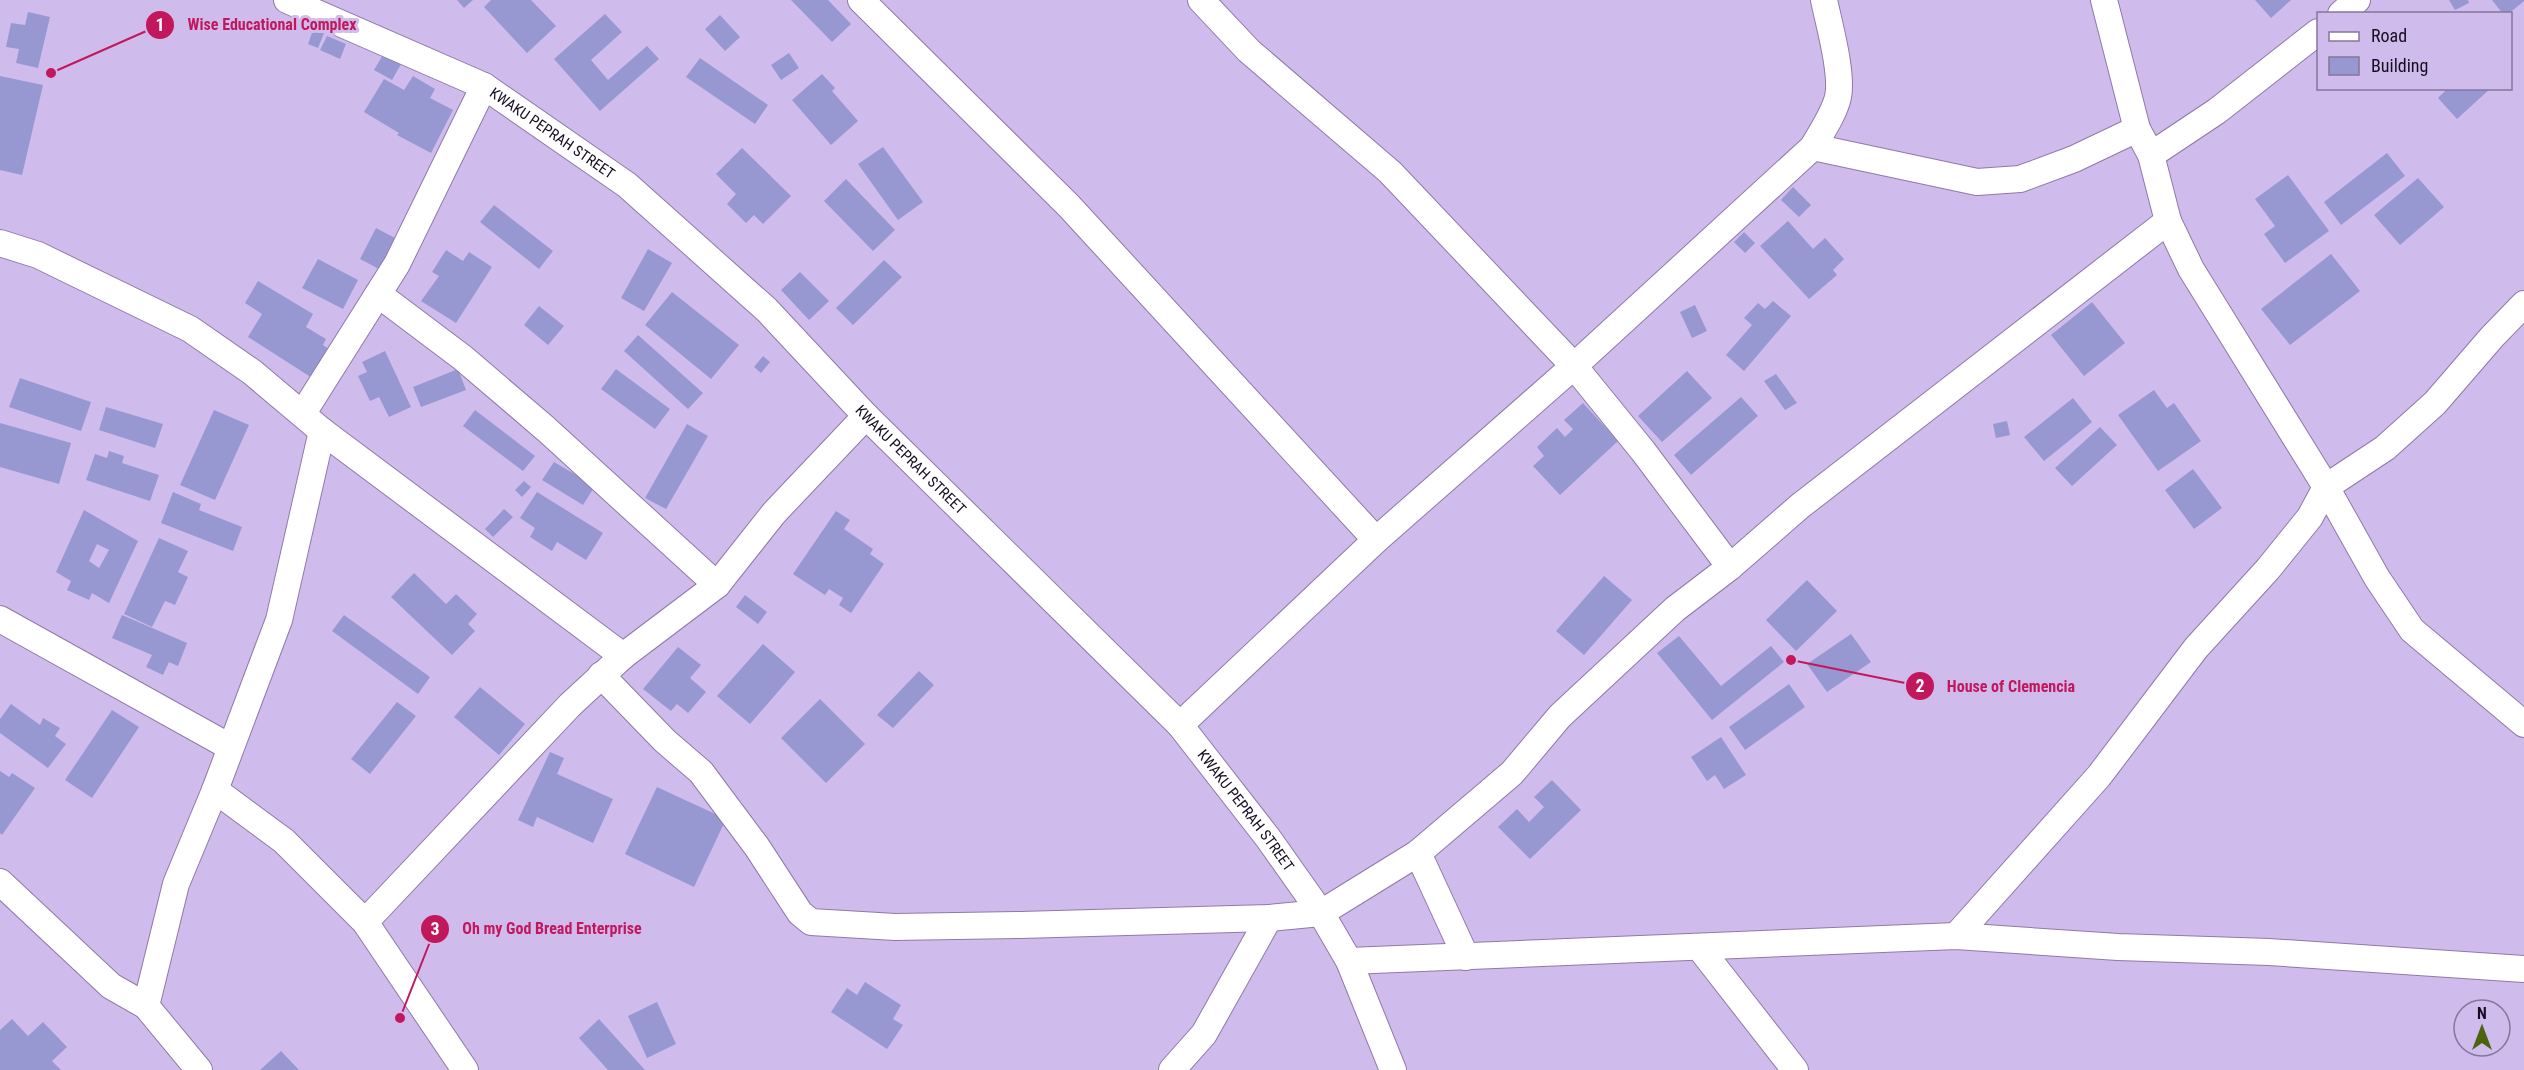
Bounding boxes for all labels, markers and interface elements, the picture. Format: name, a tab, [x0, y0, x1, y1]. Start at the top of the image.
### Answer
callout: Wise Educational Complex	[145, 8, 368, 42]
legend	[2317, 12, 2512, 90]
text: 1	[155, 14, 165, 35]
text: Wise Educational Complex	[188, 15, 357, 34]
text: Road	[2371, 25, 2407, 46]
text: Building	[2371, 55, 2428, 76]
street label: KWAKU PEPRAH STREET	[486, 84, 618, 183]
street label: KWAKU PEPRAH STREET	[851, 401, 970, 518]
callout: House of Clemencia	[1905, 669, 2087, 703]
text: 2	[1915, 675, 1925, 696]
text: House of Clemencia	[1947, 677, 2076, 696]
street label: KWAKU PEPRAH STREET	[1194, 746, 1298, 875]
callout: Oh my God Bread Enterprise	[420, 912, 653, 946]
text: 3	[430, 918, 440, 939]
text: Oh my God Bread Enterprise	[462, 919, 642, 938]
north arrow	[2452, 998, 2512, 1058]
text: N	[2477, 1004, 2487, 1023]

